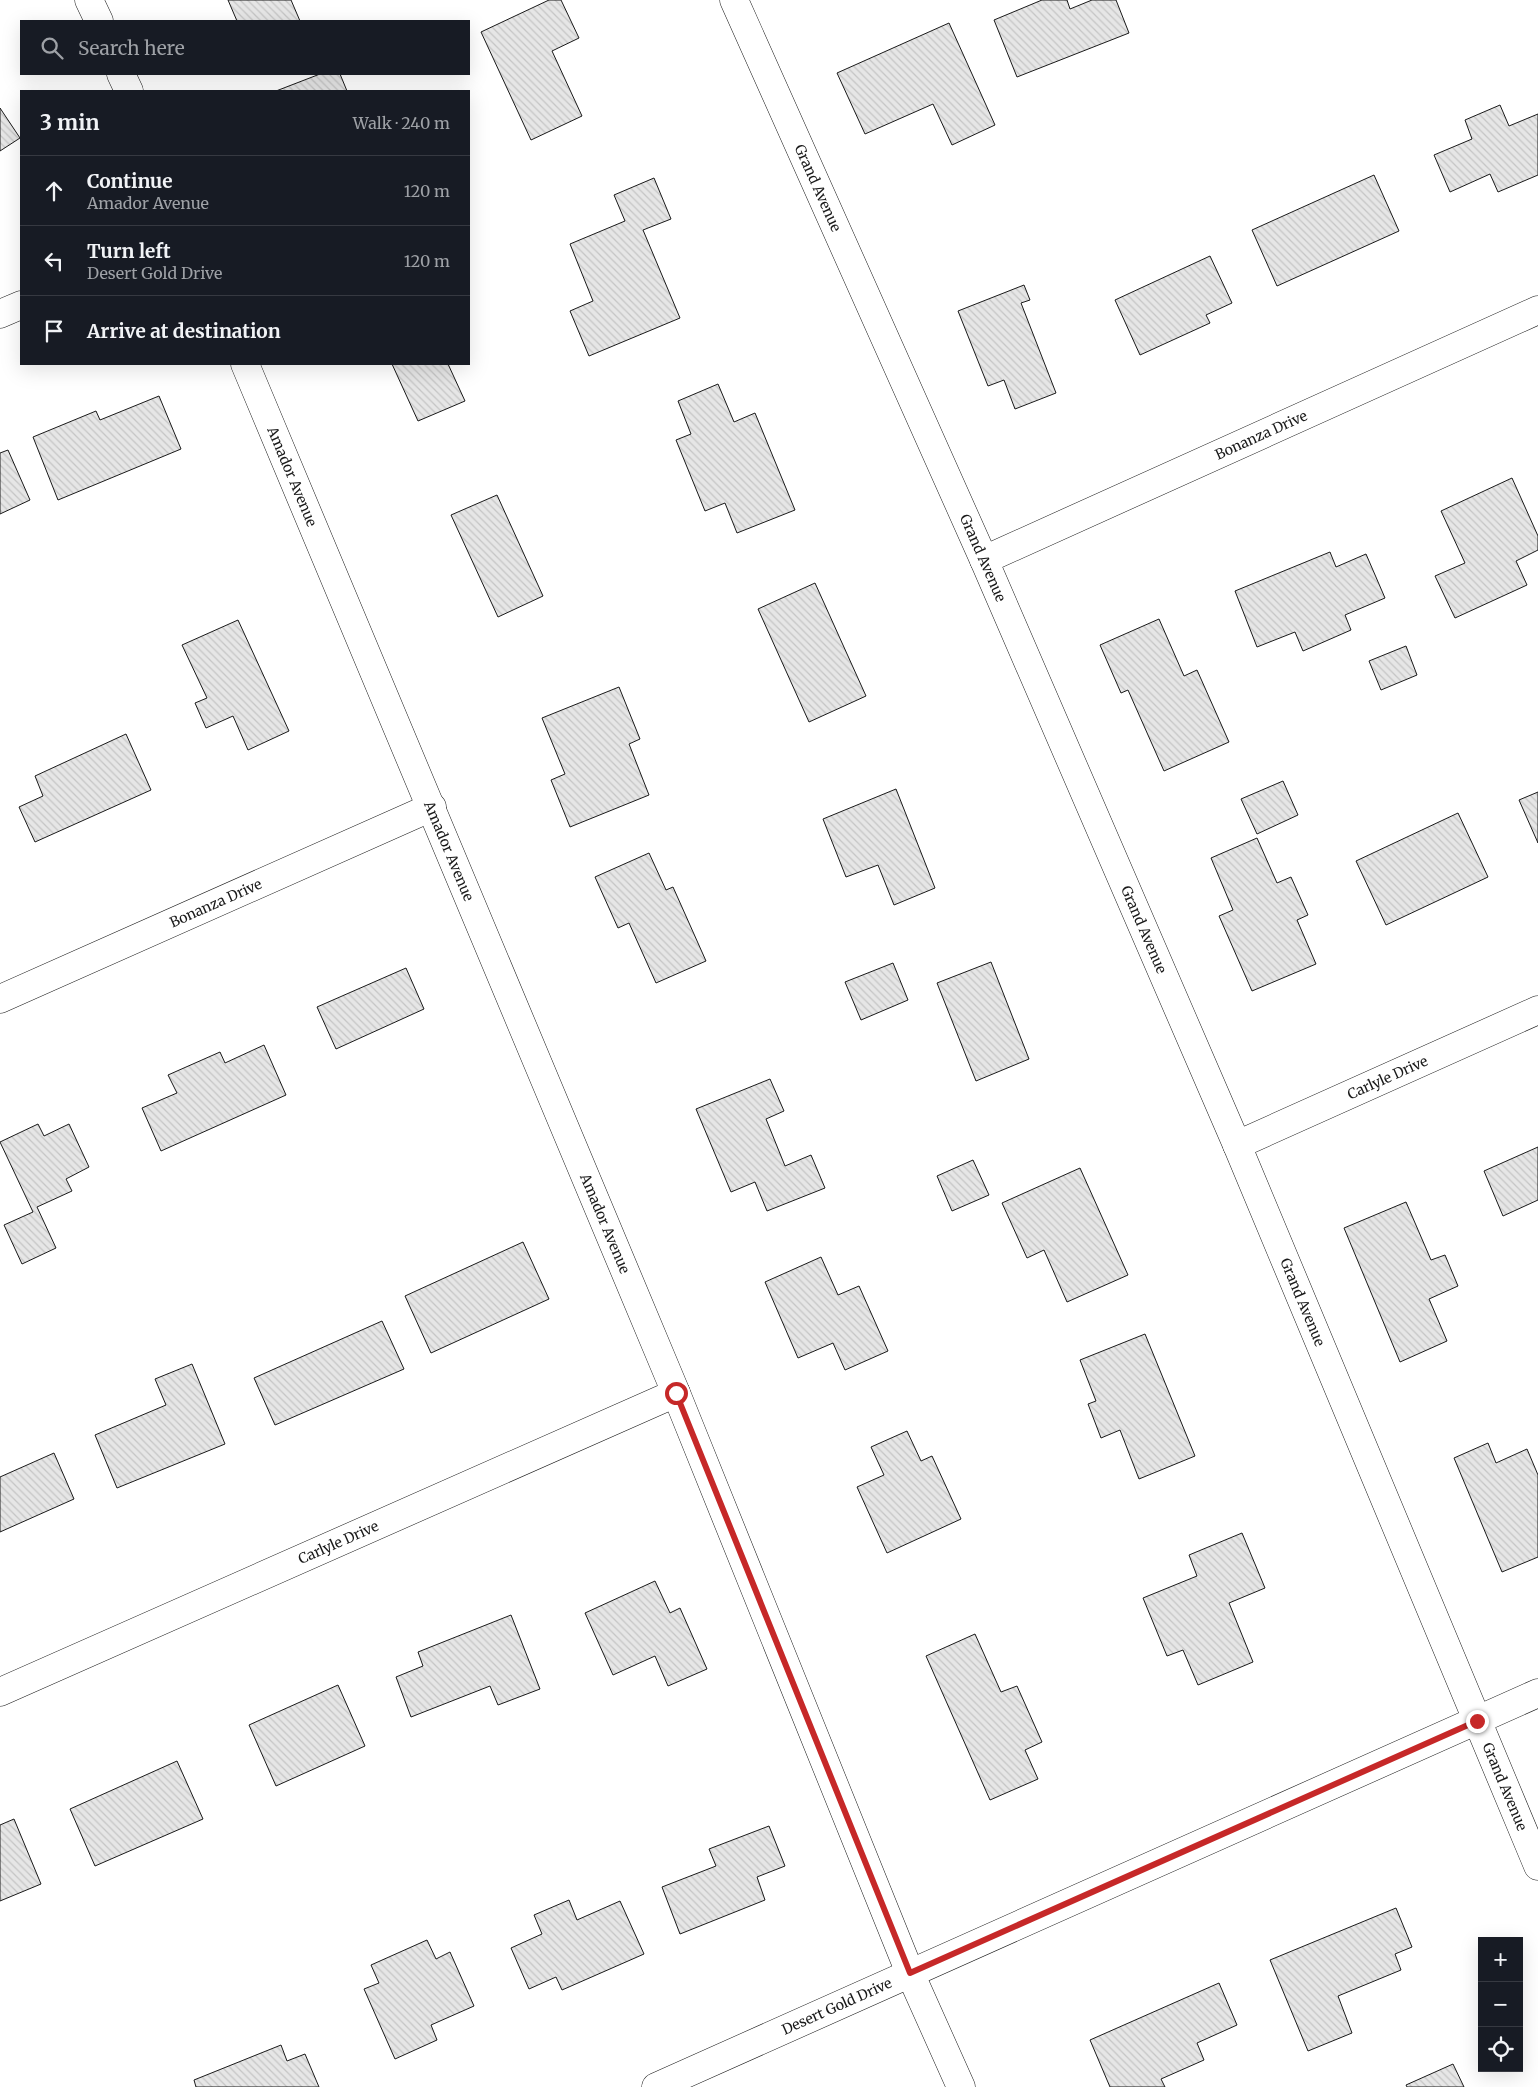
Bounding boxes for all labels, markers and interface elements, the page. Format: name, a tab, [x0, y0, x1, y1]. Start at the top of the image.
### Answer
search box	[20, 20, 470, 75]
icon: search	[38, 34, 66, 62]
text: Search here	[78, 36, 185, 60]
text: 3 min	[40, 109, 99, 136]
text: Walk · 240 m	[353, 113, 450, 133]
street label: Grand Avenue	[791, 142, 845, 235]
text: Continue	[87, 169, 173, 193]
icon: ahead	[40, 177, 68, 205]
text: 120 m	[404, 181, 450, 201]
text: Amador Avenue	[87, 193, 209, 213]
text: Turn left	[87, 239, 171, 263]
icon: left	[40, 247, 68, 275]
text: 120 m	[404, 251, 450, 271]
text: Desert Gold Drive	[87, 263, 222, 283]
icon: arrive	[40, 317, 68, 345]
text: Arrive at destination	[87, 319, 281, 343]
street label: Bonanza Drive	[1212, 406, 1310, 464]
street label: Amador Avenue	[263, 423, 321, 529]
street label: Grand Avenue	[956, 511, 1010, 605]
street label: Amador Avenue	[420, 797, 478, 904]
street label: Bonanza Drive	[167, 875, 265, 932]
street label: Grand Avenue	[1117, 883, 1171, 976]
street label: Carlyle Drive	[1345, 1052, 1430, 1103]
street label: Amador Avenue	[576, 1170, 634, 1276]
street label: Grand Avenue	[1276, 1255, 1329, 1349]
route start	[665, 1382, 688, 1405]
street label: Carlyle Drive	[295, 1517, 381, 1568]
route end	[1466, 1710, 1489, 1733]
street label: Grand Avenue	[1479, 1740, 1531, 1833]
map controls	[1478, 1937, 1523, 2072]
button: +	[1478, 1937, 1523, 1982]
street label: Desert Gold Drive	[779, 1974, 895, 2039]
button: −	[1478, 1982, 1523, 2027]
button: locate	[1478, 2027, 1523, 2072]

